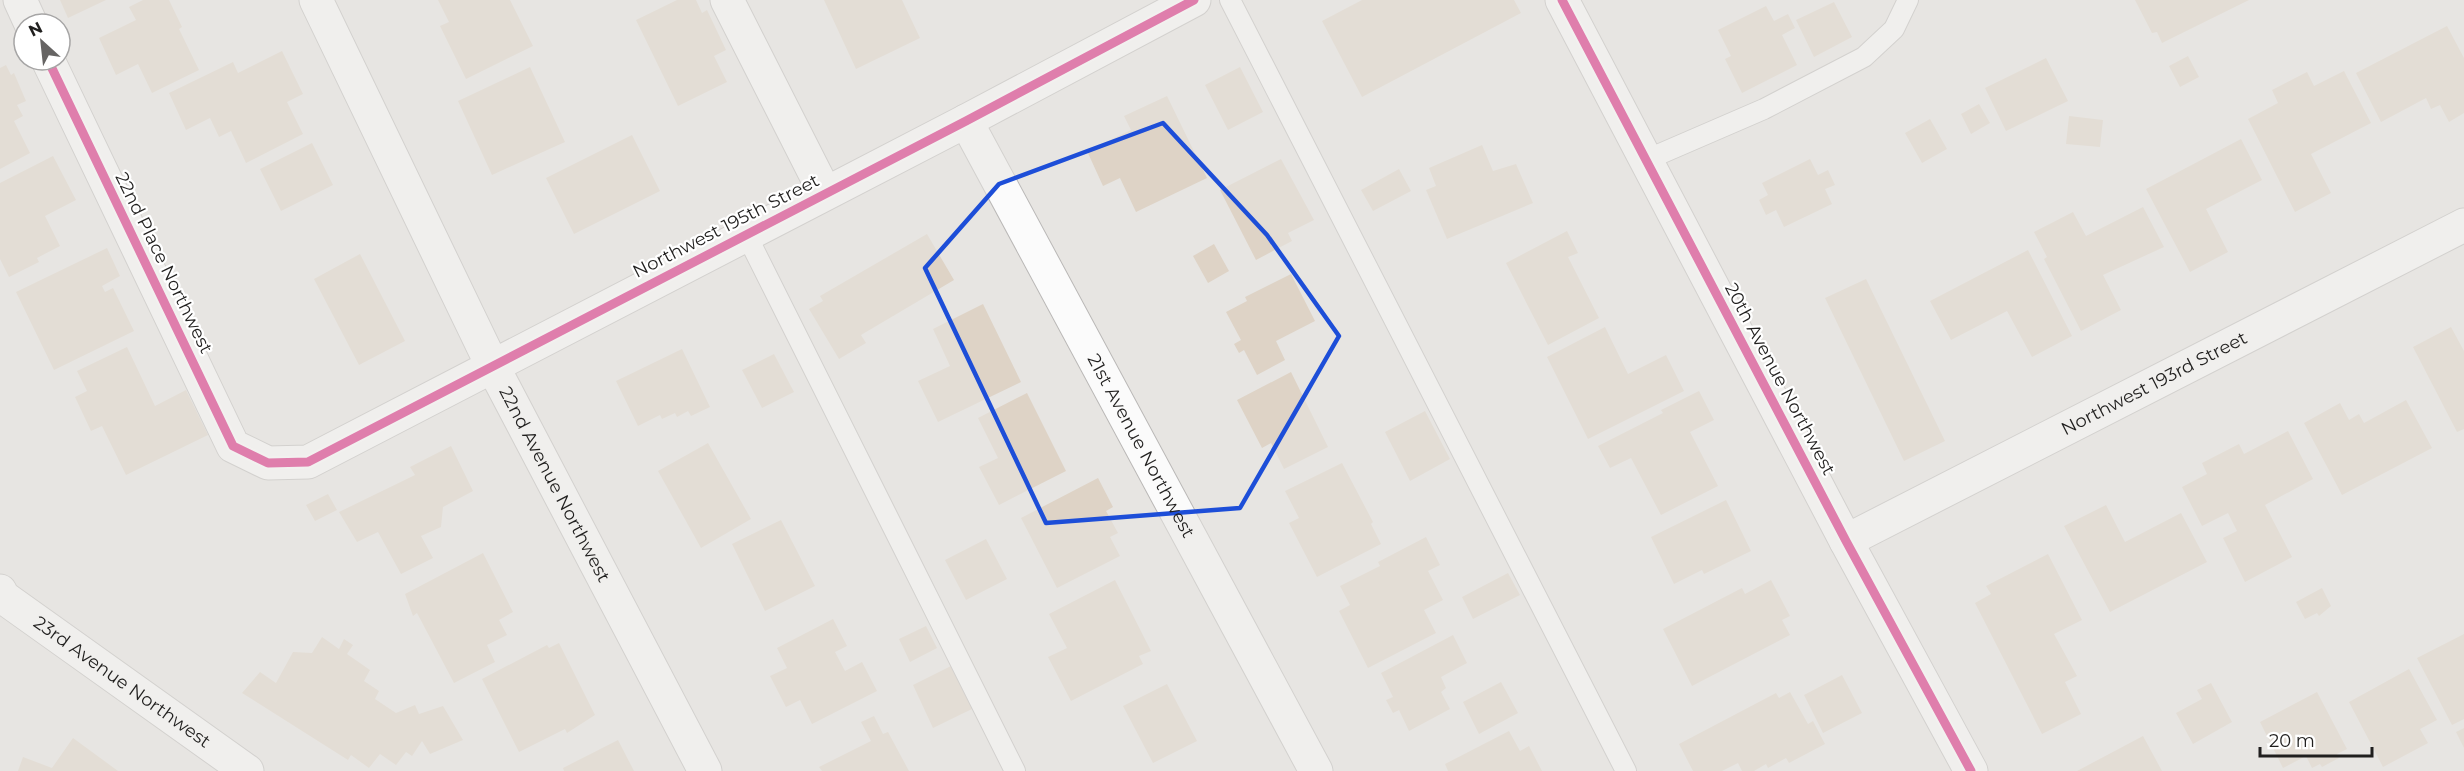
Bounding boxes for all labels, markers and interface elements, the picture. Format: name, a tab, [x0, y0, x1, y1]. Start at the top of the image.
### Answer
north arrow	[12, 12, 72, 72]
text: N	[25, 18, 45, 40]
street label: 22nd Place Northwest	[111, 169, 217, 357]
street label: Northwest 195th Street	[629, 169, 823, 283]
street label: 20th Avenue Northwest	[1720, 279, 1840, 479]
street label: Northwest 193rd Street	[2057, 327, 2251, 440]
street label: 21st Avenue Northwest	[1083, 350, 1199, 542]
street label: 22nd Avenue Northwest	[494, 383, 615, 586]
street label: 23rd Avenue Northwest	[29, 611, 215, 753]
scale bar	[2260, 720, 2372, 758]
text: 20 m	[2269, 730, 2315, 752]

